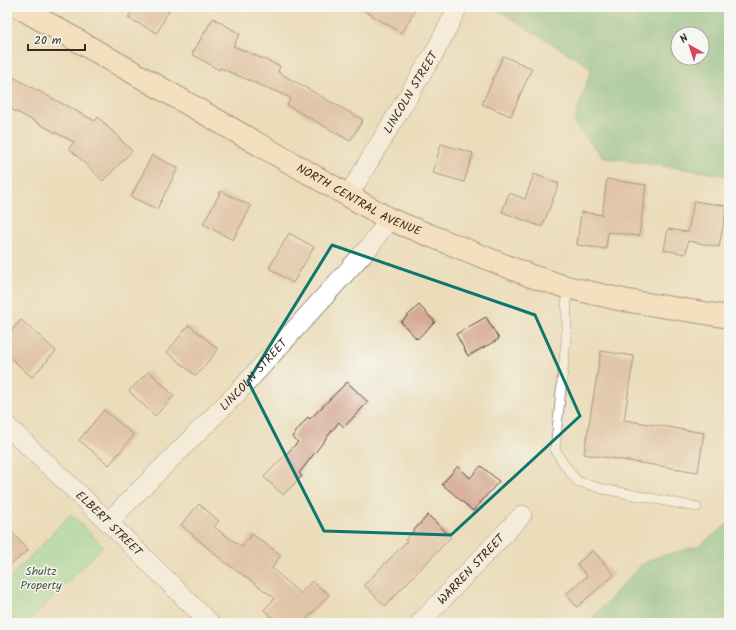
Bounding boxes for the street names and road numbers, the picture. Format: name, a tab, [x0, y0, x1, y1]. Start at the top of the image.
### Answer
street label: LINCOLN STREET	[378, 46, 443, 137]
street label: NORTH CENTRAL AVENUE	[293, 159, 425, 241]
street label: LINCOLN STREET	[215, 333, 293, 415]
street label: ELBERT STREET	[71, 486, 148, 562]
street label: WARREN STREET	[433, 528, 510, 609]

